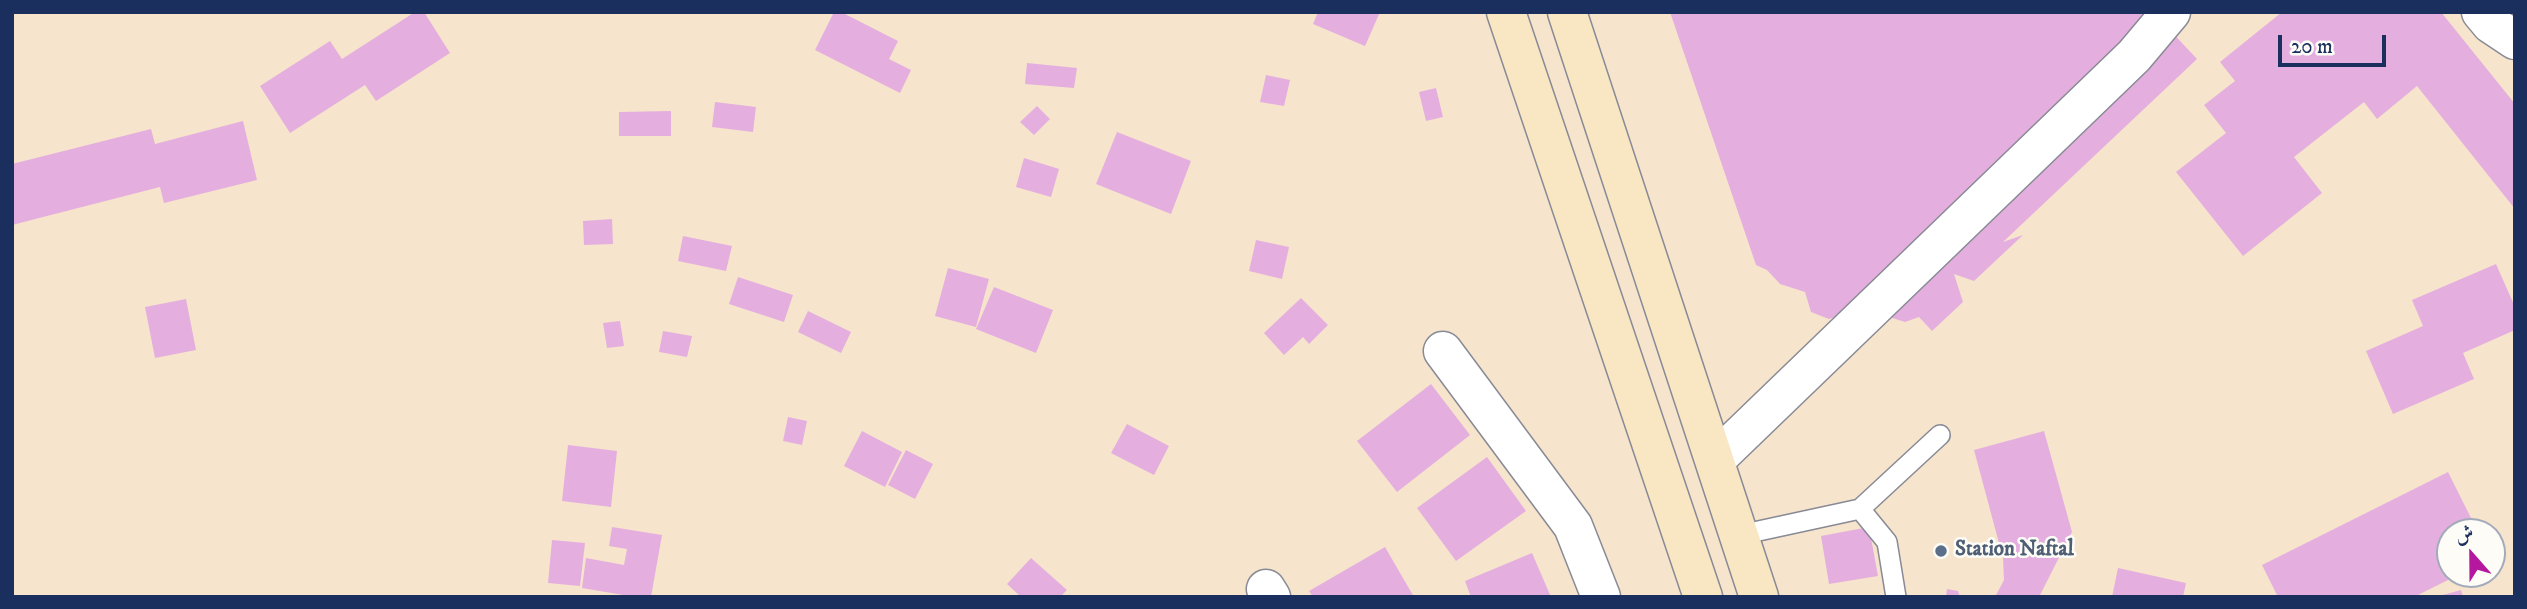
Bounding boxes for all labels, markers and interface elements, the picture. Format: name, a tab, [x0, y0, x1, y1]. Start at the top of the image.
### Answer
scale bar	[2282, 21, 2390, 65]
text: 20 m	[2291, 34, 2333, 60]
north arrow	[2436, 518, 2506, 588]
text: ش	[2451, 521, 2477, 549]
place label: Station Naftal	[1955, 538, 2074, 564]
marker: Station Naftal	[1933, 543, 1949, 559]

